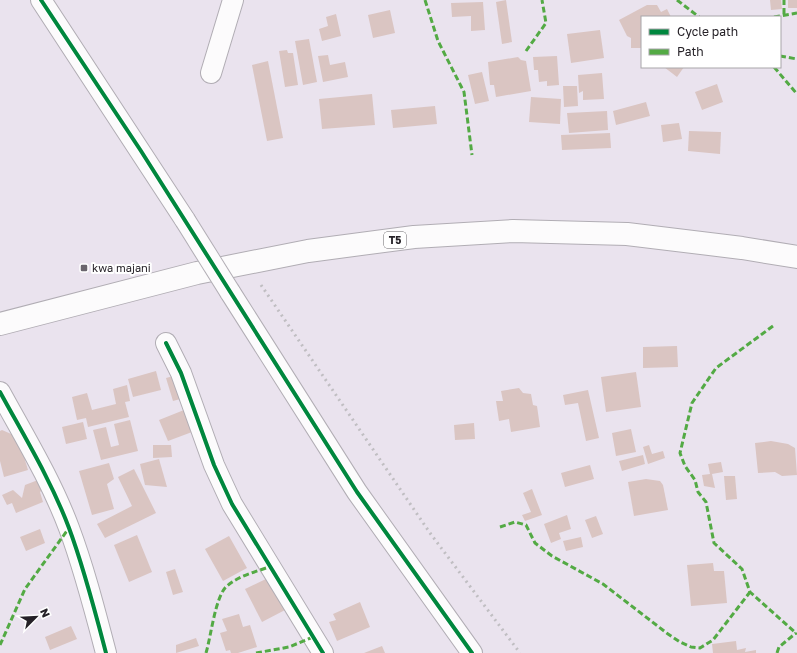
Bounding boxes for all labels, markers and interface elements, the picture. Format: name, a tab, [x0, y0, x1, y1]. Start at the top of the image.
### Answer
legend	[641, 16, 781, 68]
text: Cycle path	[677, 24, 738, 39]
text: Path	[677, 44, 704, 59]
road number: T5	[384, 232, 406, 248]
place label: kwa majani	[92, 261, 151, 274]
marker: kwa majani	[79, 263, 89, 273]
north arrow	[16, 597, 56, 637]
text: N	[38, 606, 53, 619]

